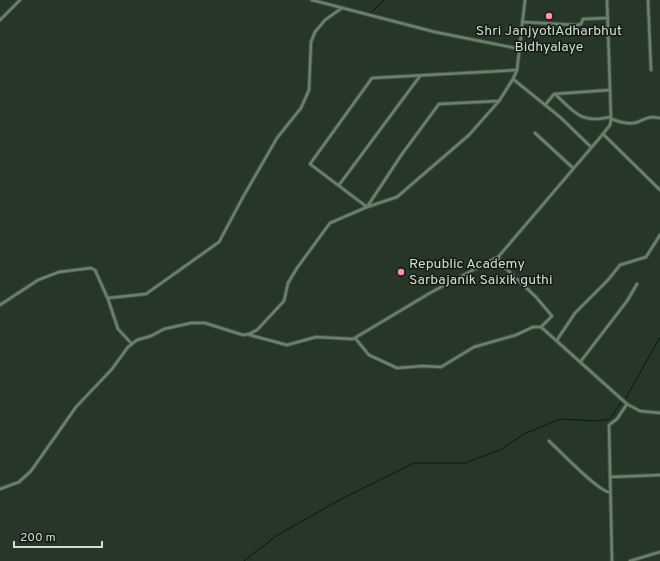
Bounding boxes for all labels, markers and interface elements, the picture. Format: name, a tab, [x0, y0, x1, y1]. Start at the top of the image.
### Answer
marker: Shri JanjyotiAdharbhut Bidhyalaye	[544, 11, 554, 21]
place label: Shri JanjyotiAdharbhut Bidhyalaye	[476, 23, 622, 56]
place label: Republic Academy Sarbajanik Saixik guthi	[409, 256, 552, 289]
marker: Republic Academy Sarbajanik Saixik guthi	[396, 267, 406, 277]
scale bar	[14, 523, 102, 549]
text: 200 m	[20, 530, 56, 546]

